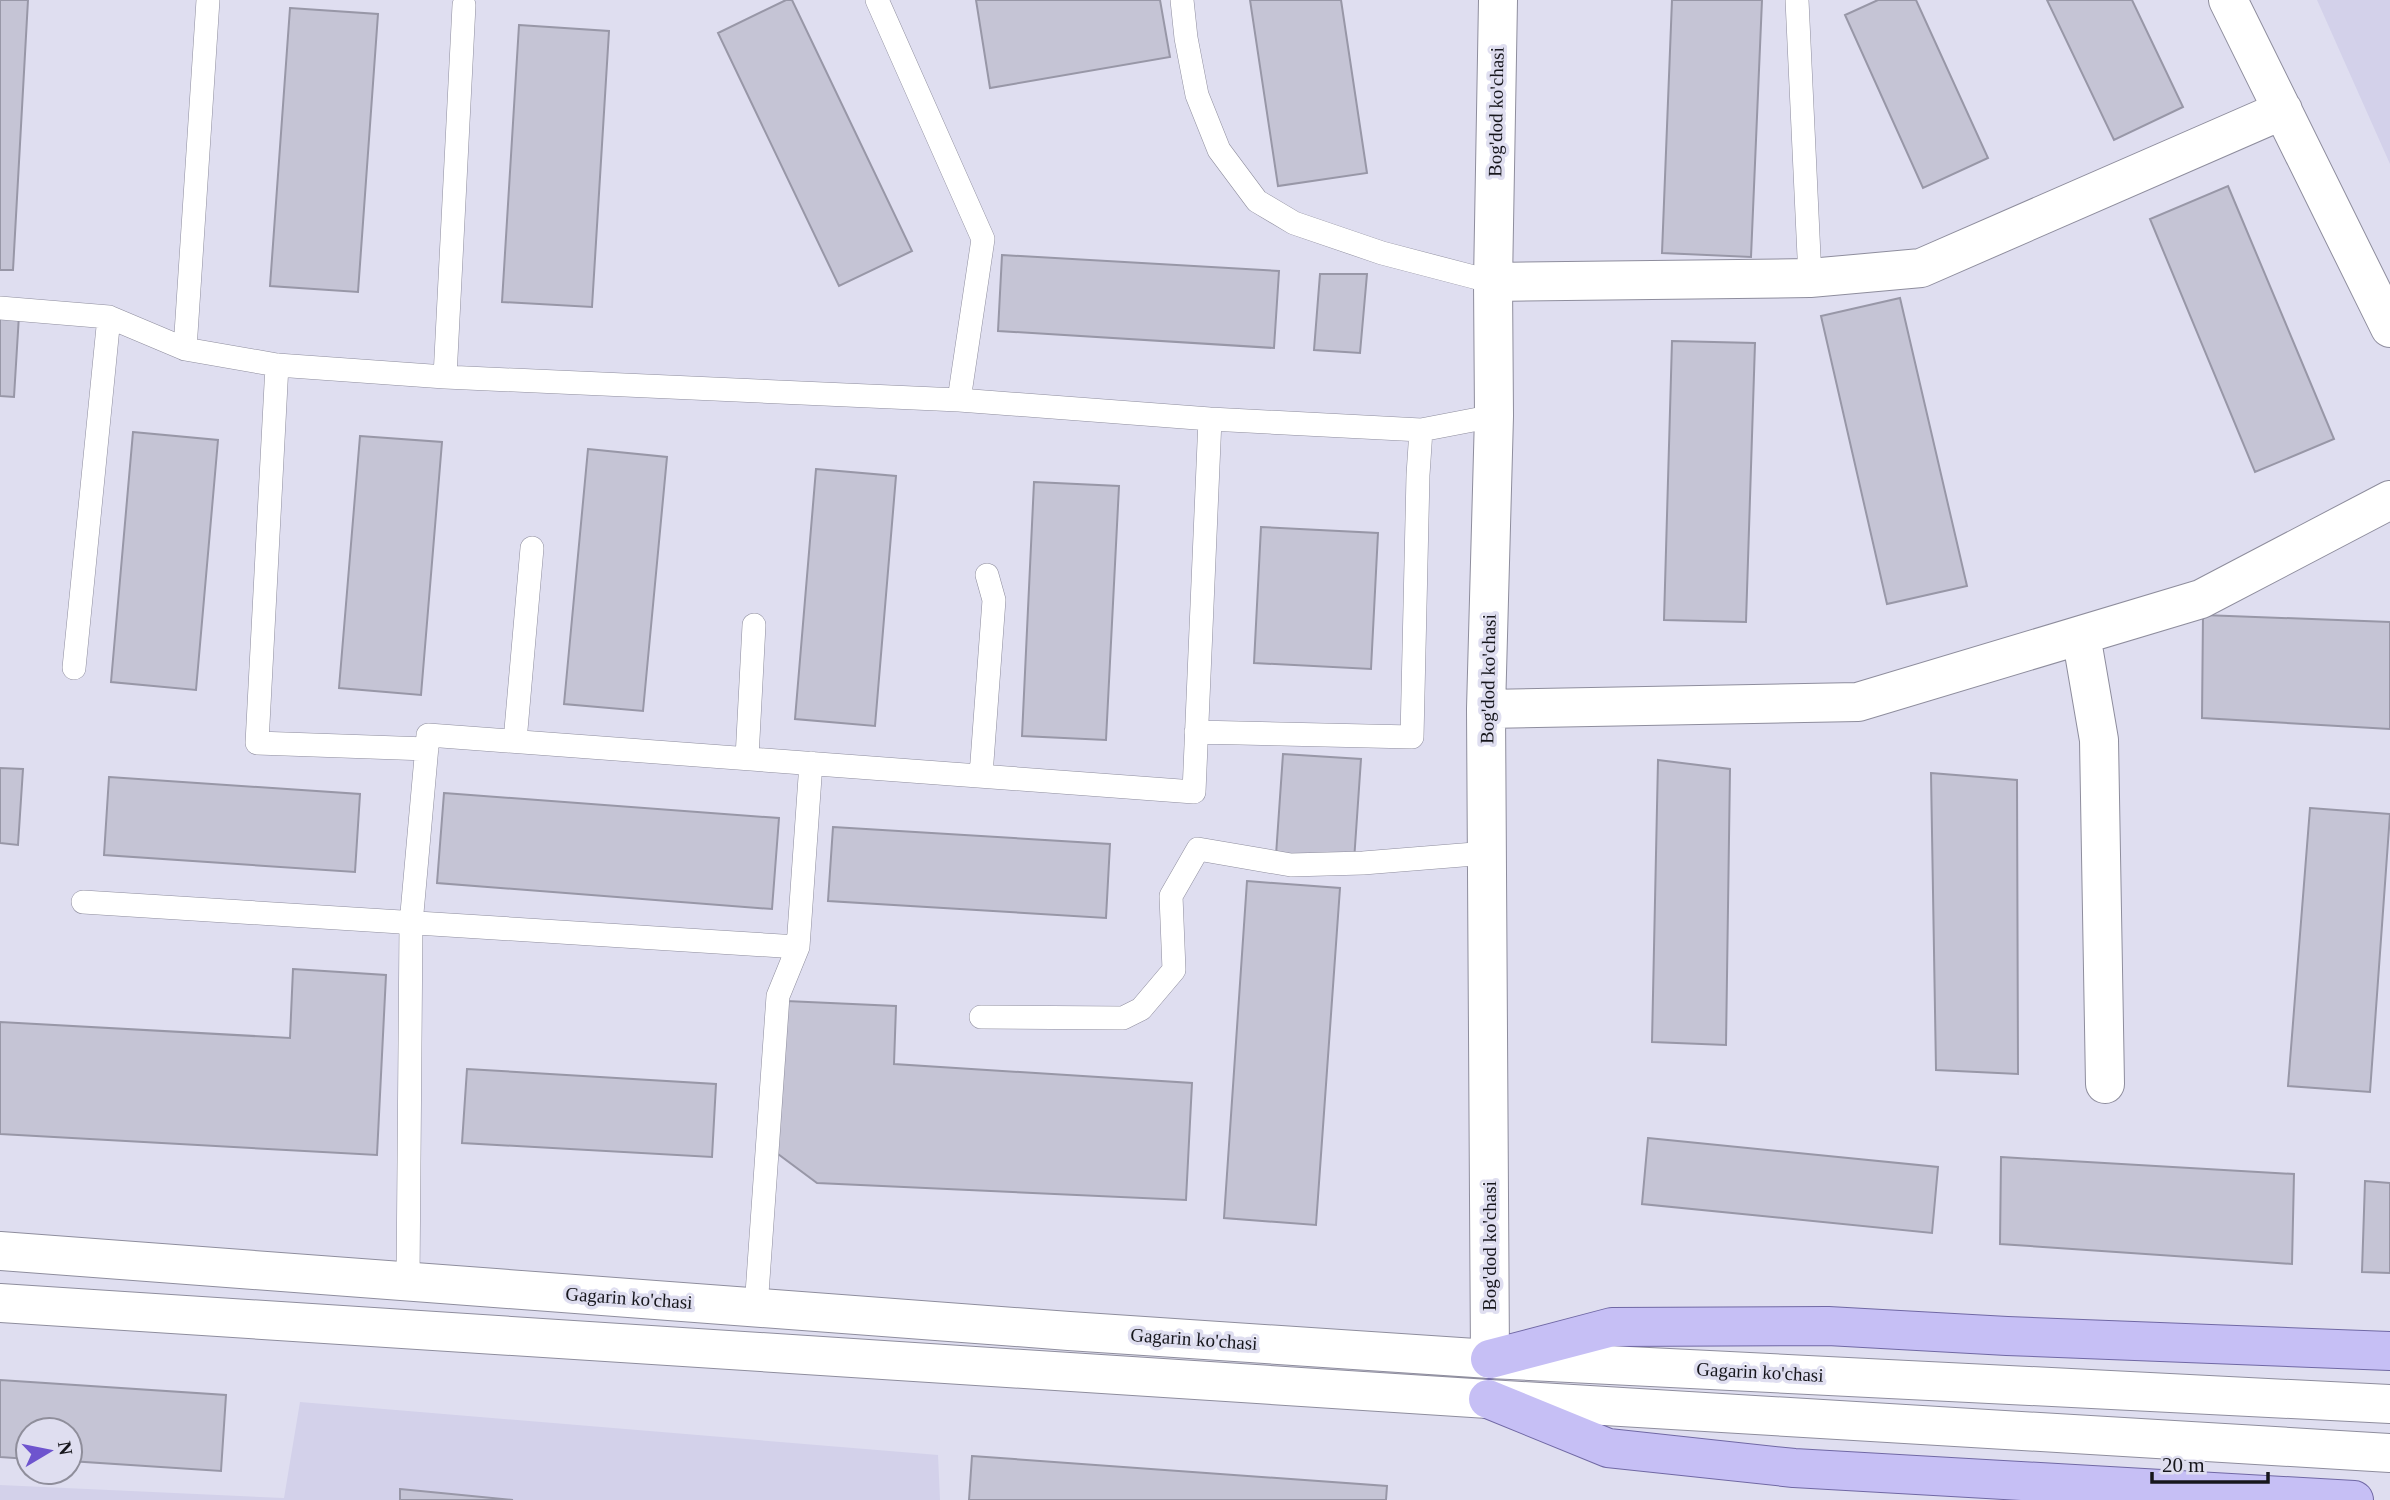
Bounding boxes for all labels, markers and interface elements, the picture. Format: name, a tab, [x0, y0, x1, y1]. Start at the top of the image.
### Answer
street label: Bog'dod ko'chasi	[1484, 47, 1508, 177]
street label: Bog'dod ko'chasi	[1476, 614, 1500, 744]
street label: Bog'dod ko'chasi	[1479, 1181, 1500, 1311]
street label: Gagarin ko'chasi	[565, 1283, 693, 1313]
street label: Gagarin ko'chasi	[1130, 1324, 1258, 1354]
street label: Gagarin ko'chasi	[1696, 1358, 1824, 1386]
north arrow	[14, 1416, 84, 1486]
text: N	[54, 1440, 77, 1457]
scale bar	[2152, 1440, 2268, 1484]
text: 20 m	[2162, 1453, 2205, 1477]

